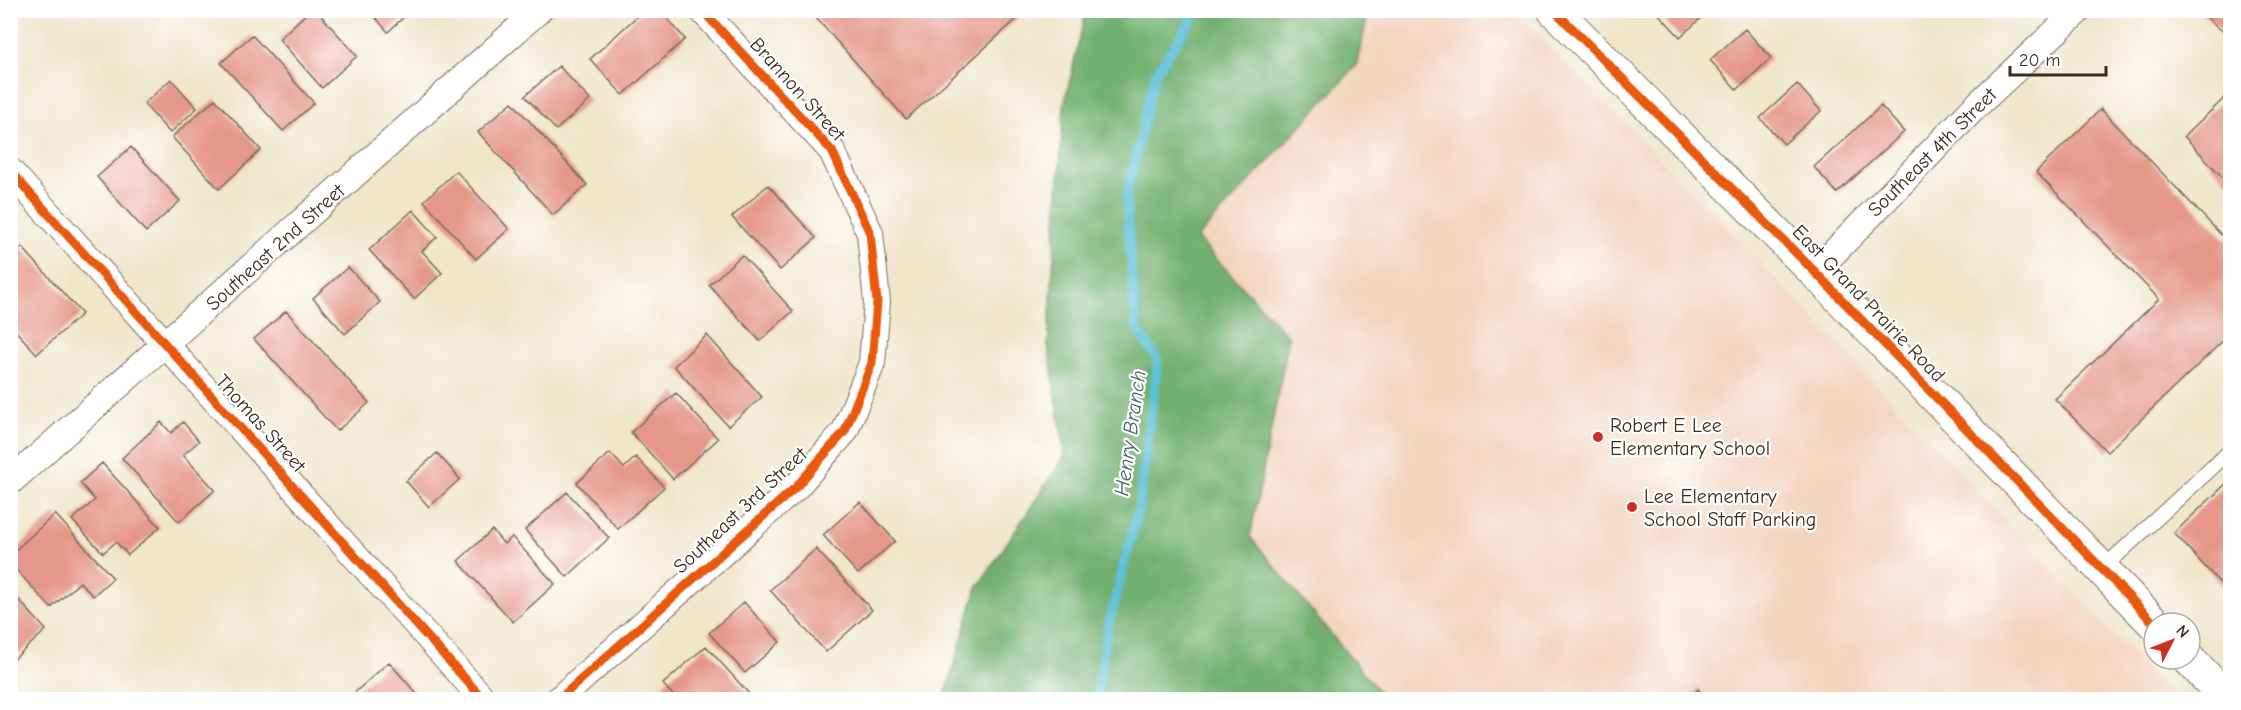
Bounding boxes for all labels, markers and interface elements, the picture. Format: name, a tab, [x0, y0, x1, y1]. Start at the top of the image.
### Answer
street label: Brannon Street	[745, 33, 851, 147]
scale bar	[2010, 39, 2106, 77]
text: 20 m	[2019, 50, 2060, 71]
street label: Southeast 4th Street	[1863, 82, 2002, 221]
street label: Southeast 2nd Street	[201, 178, 350, 316]
street label: East Grand Prairie Road	[1788, 220, 1950, 387]
water label: Henry Branch	[1109, 369, 1151, 497]
street label: Thomas Street	[211, 370, 311, 478]
place label: Robert E Lee Elementary School	[1610, 414, 1770, 460]
marker: Robert E Lee Elementary School	[1591, 430, 1605, 444]
street label: Southeast 3rd Street	[669, 442, 813, 578]
place label: Lee Elementary School Staff Parking	[1644, 485, 1816, 531]
marker: Lee Elementary School Staff Parking	[1625, 500, 1639, 514]
north arrow	[2142, 611, 2202, 671]
text: N	[2172, 622, 2193, 642]

